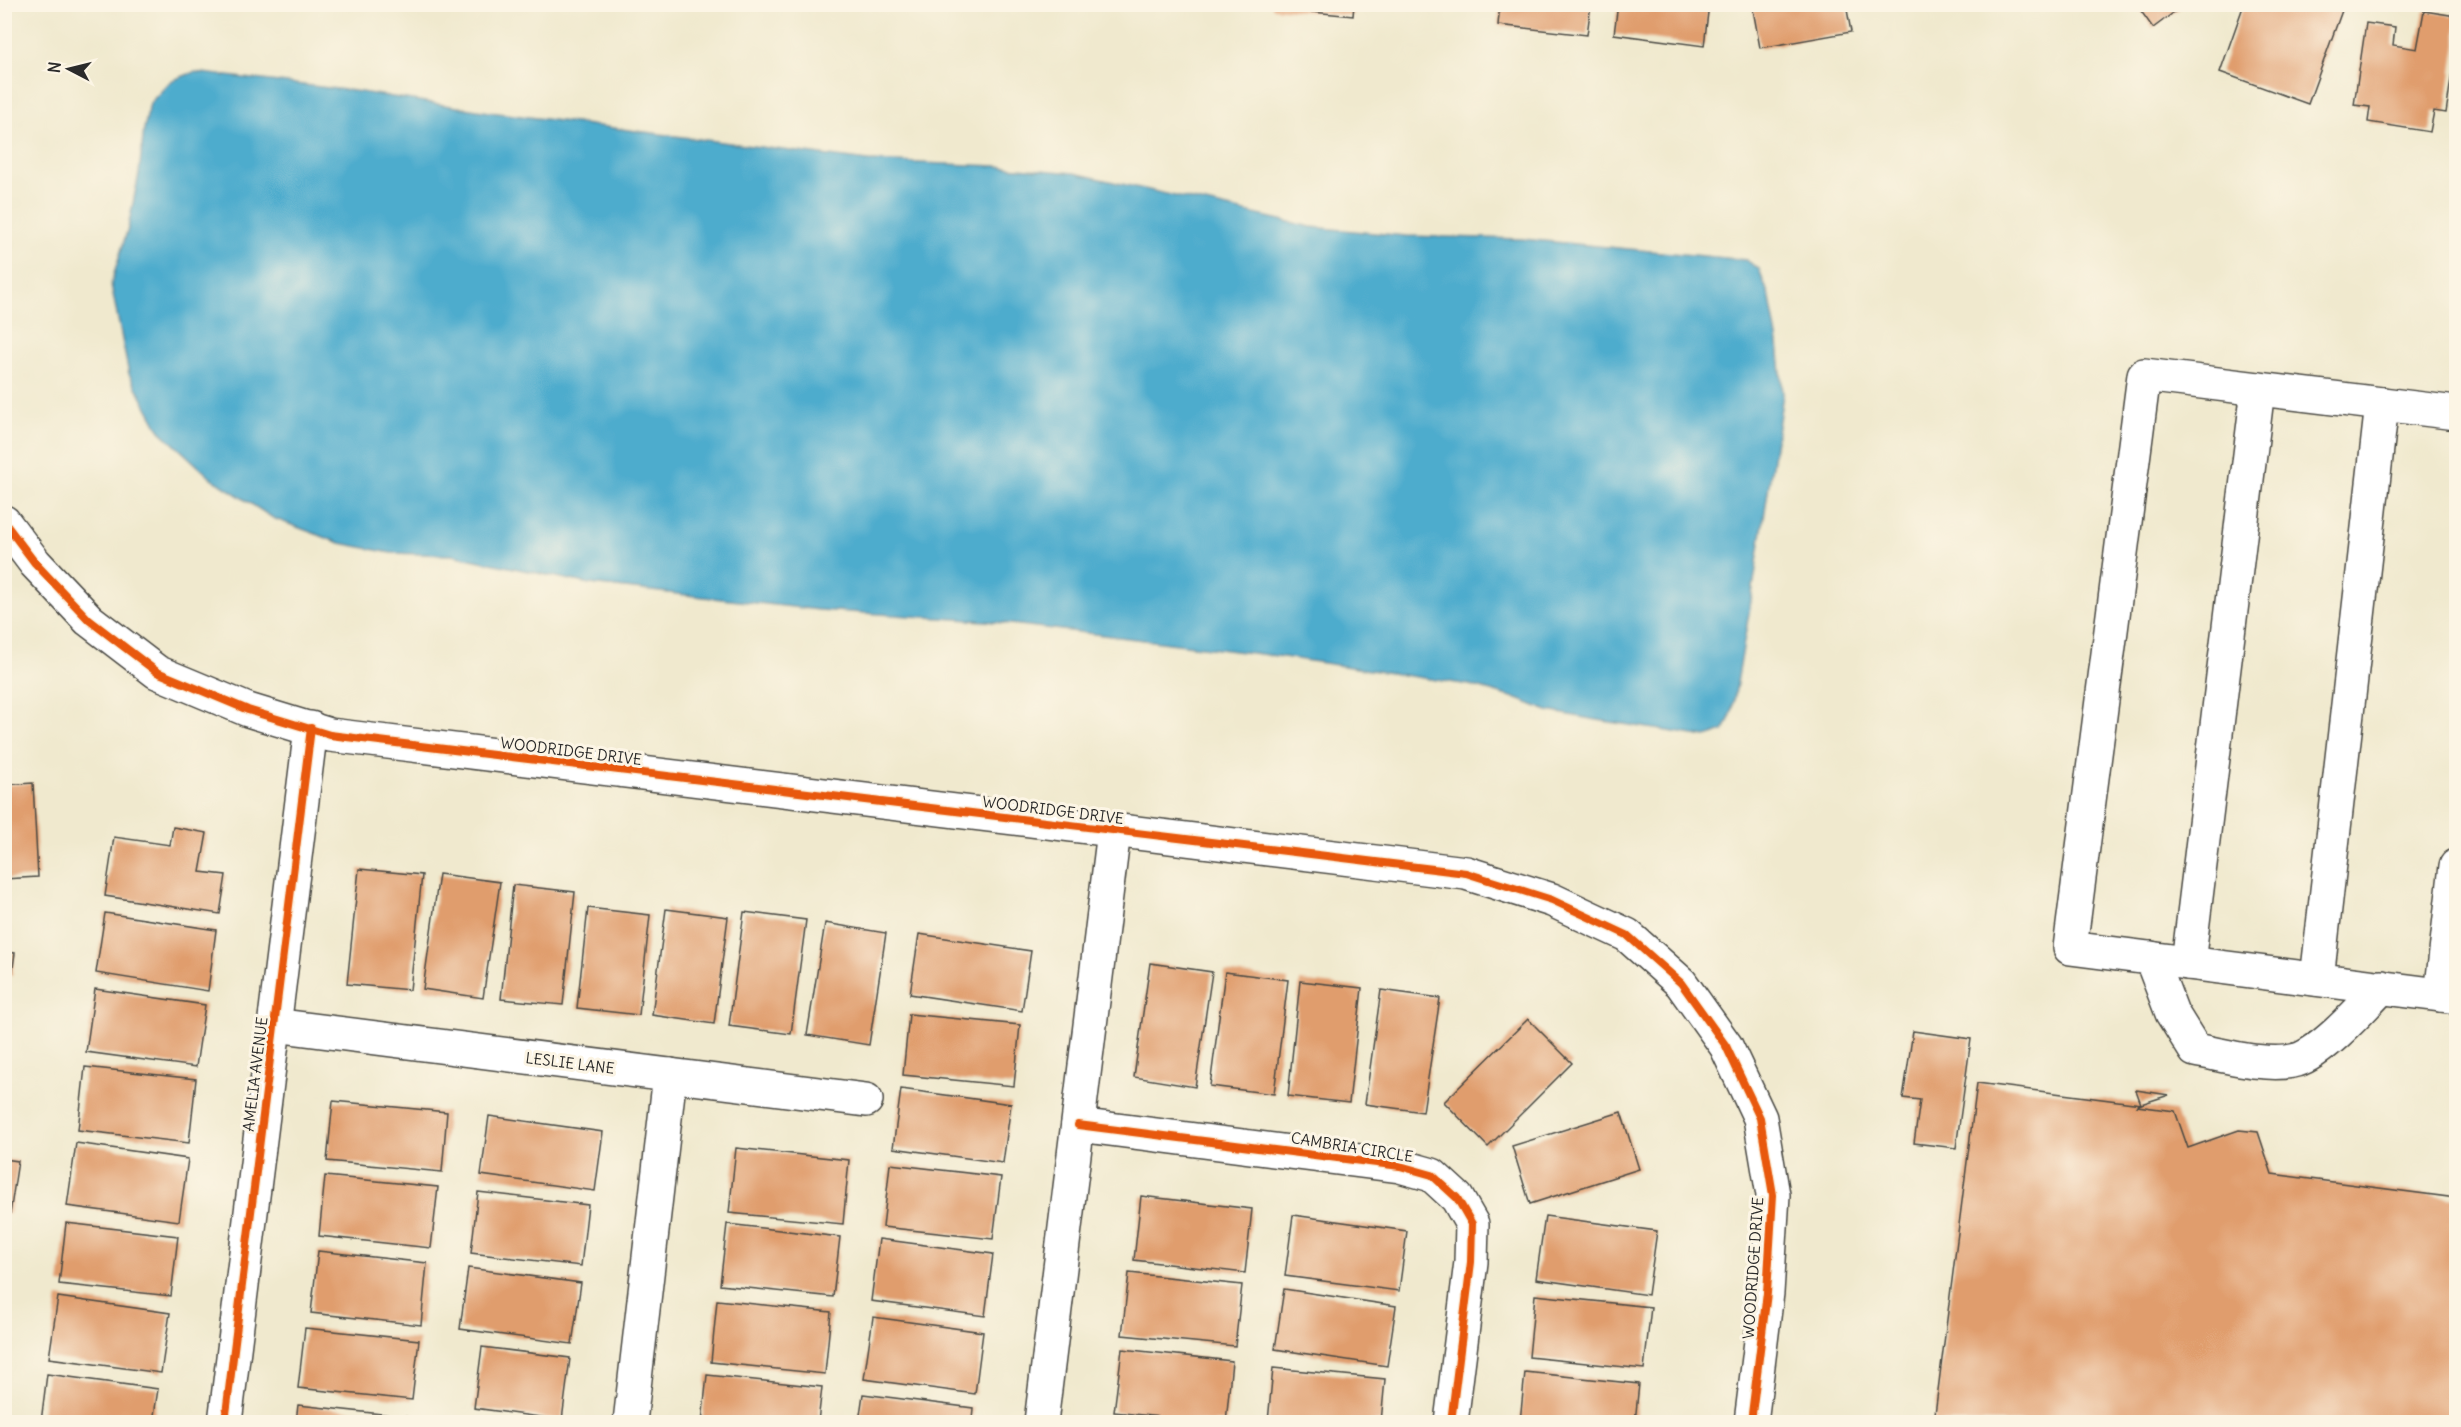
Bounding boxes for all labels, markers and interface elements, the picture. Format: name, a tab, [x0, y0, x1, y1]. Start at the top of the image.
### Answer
north arrow	[39, 39, 99, 99]
text: N	[44, 60, 65, 74]
street label: WOODRIDGE DRIVE	[499, 733, 643, 769]
street label: WOODRIDGE DRIVE	[981, 792, 1125, 828]
street label: AMELIA AVENUE	[239, 1015, 271, 1132]
street label: LESLIE LANE	[525, 1048, 616, 1078]
street label: CAMBRIA CIRCLE	[1290, 1128, 1415, 1166]
street label: WOODRIDGE DRIVE	[1739, 1196, 1767, 1340]

